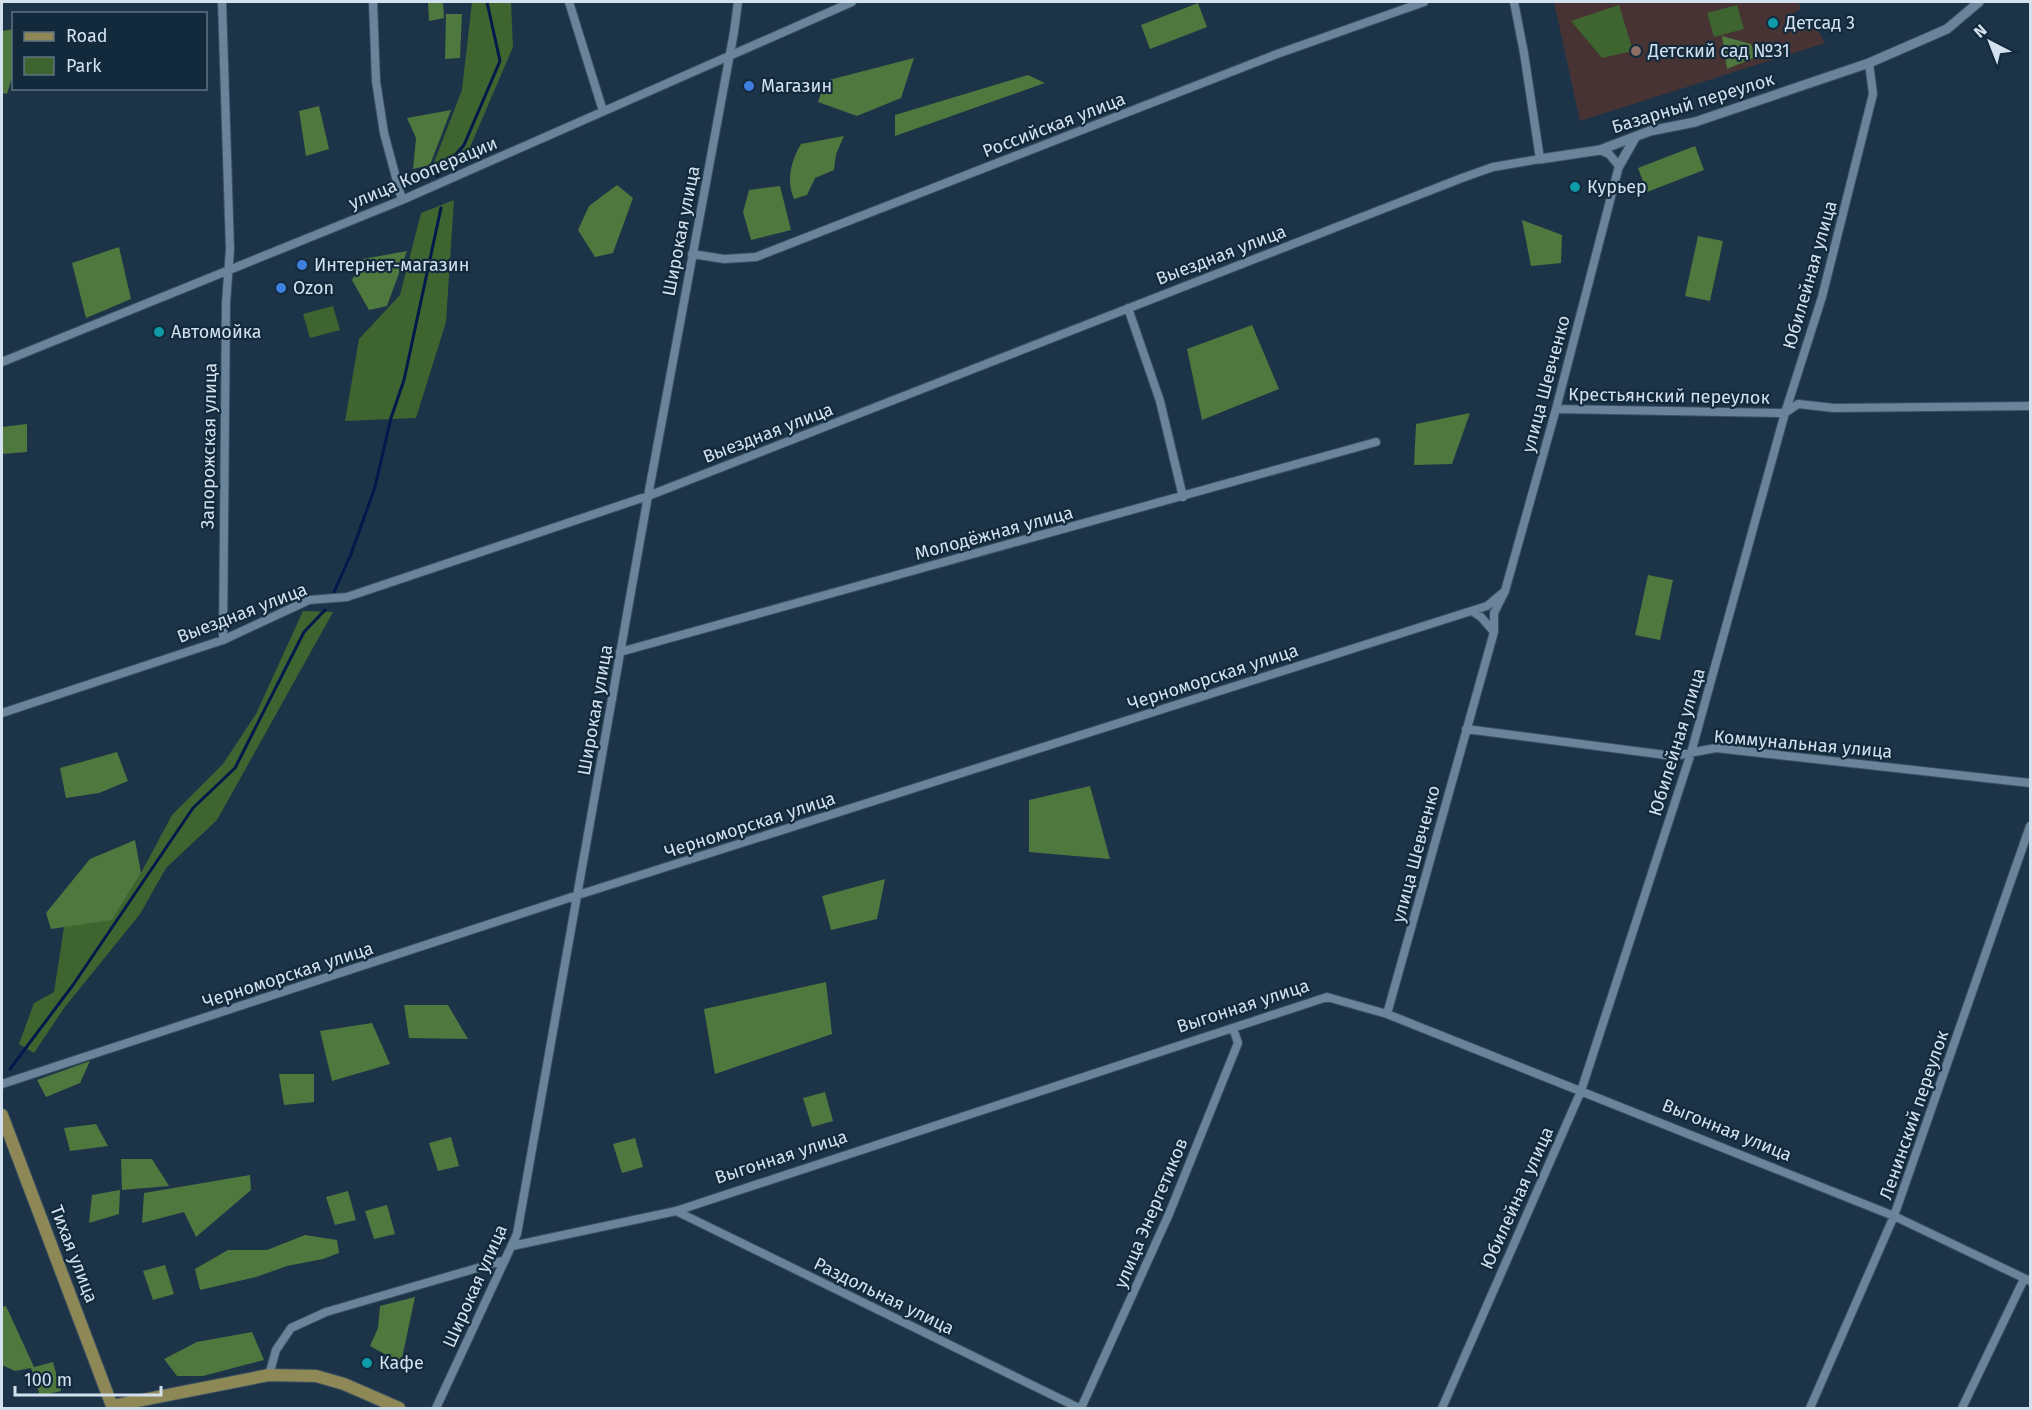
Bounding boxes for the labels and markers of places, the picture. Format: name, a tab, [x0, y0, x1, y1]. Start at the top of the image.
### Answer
place label: Детсад 3	[1784, 12, 1855, 34]
marker: Детсад 3	[1766, 16, 1780, 30]
place label: Детский сад №31	[1647, 40, 1790, 62]
marker: Детский сад №31	[1629, 44, 1643, 58]
place label: Магазин	[761, 75, 832, 97]
marker: Магазин	[742, 79, 756, 93]
place label: Курьер	[1587, 176, 1647, 198]
marker: Курьер	[1568, 180, 1582, 194]
place label: Интернет-магазин	[314, 254, 469, 276]
marker: Интернет-магазин	[295, 258, 309, 272]
place label: Ozon	[293, 277, 334, 299]
marker: Ozon	[274, 281, 288, 295]
place label: Автомойка	[171, 321, 262, 343]
marker: Автомойка	[152, 325, 166, 339]
place label: Кафе	[379, 1352, 424, 1374]
marker: Кафе	[360, 1356, 374, 1370]

